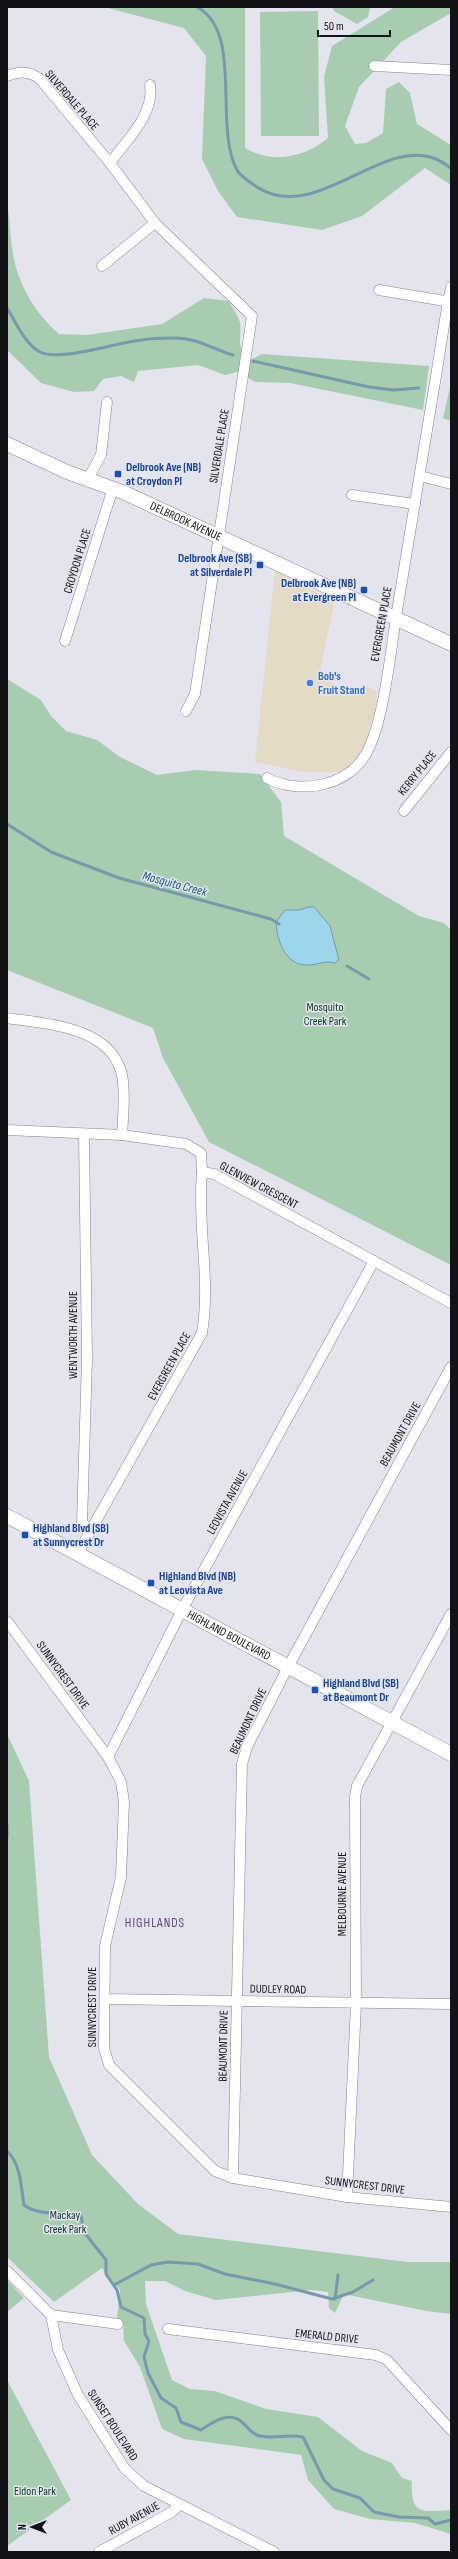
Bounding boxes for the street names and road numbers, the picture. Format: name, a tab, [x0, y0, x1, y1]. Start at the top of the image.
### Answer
street label: SILVERDALE PLACE	[41, 67, 102, 134]
street label: SILVERDALE PLACE	[206, 408, 233, 484]
street label: DELBROOK AVENUE	[147, 499, 224, 545]
street label: CROYDON PLACE	[60, 527, 94, 595]
street label: EVERGREEN PLACE	[368, 585, 395, 663]
street label: KERRY PLACE	[395, 748, 440, 799]
street label: GLENVIEW CRESCENT	[217, 1158, 301, 1213]
street label: WENTWORTH AVENUE	[66, 1291, 81, 1379]
street label: EVERGREEN PLACE	[145, 1329, 194, 1403]
street label: BEAUMONT DRIVE	[377, 1399, 424, 1469]
street label: LEOVISTA AVENUE	[204, 1467, 251, 1537]
street label: HIGHLAND BOULEVARD	[185, 1607, 273, 1664]
street label: SUNNYCREST DRIVE	[33, 1638, 92, 1712]
street label: BEAUMONT DRIVE	[227, 1686, 270, 1757]
street label: MELBOURNE AVENUE	[335, 1852, 350, 1936]
street label: SUNNYCREST DRIVE	[85, 1967, 100, 2047]
street label: DUDLEY ROAD	[250, 1982, 306, 1997]
street label: BEAUMONT DRIVE	[215, 2010, 232, 2082]
street label: SUNNYCREST DRIVE	[324, 2173, 406, 2198]
street label: EMERALD DRIVE	[294, 2326, 360, 2347]
street label: SUNSET BOULEVARD	[84, 2387, 141, 2464]
street label: RUBY AVENUE	[106, 2498, 162, 2538]

